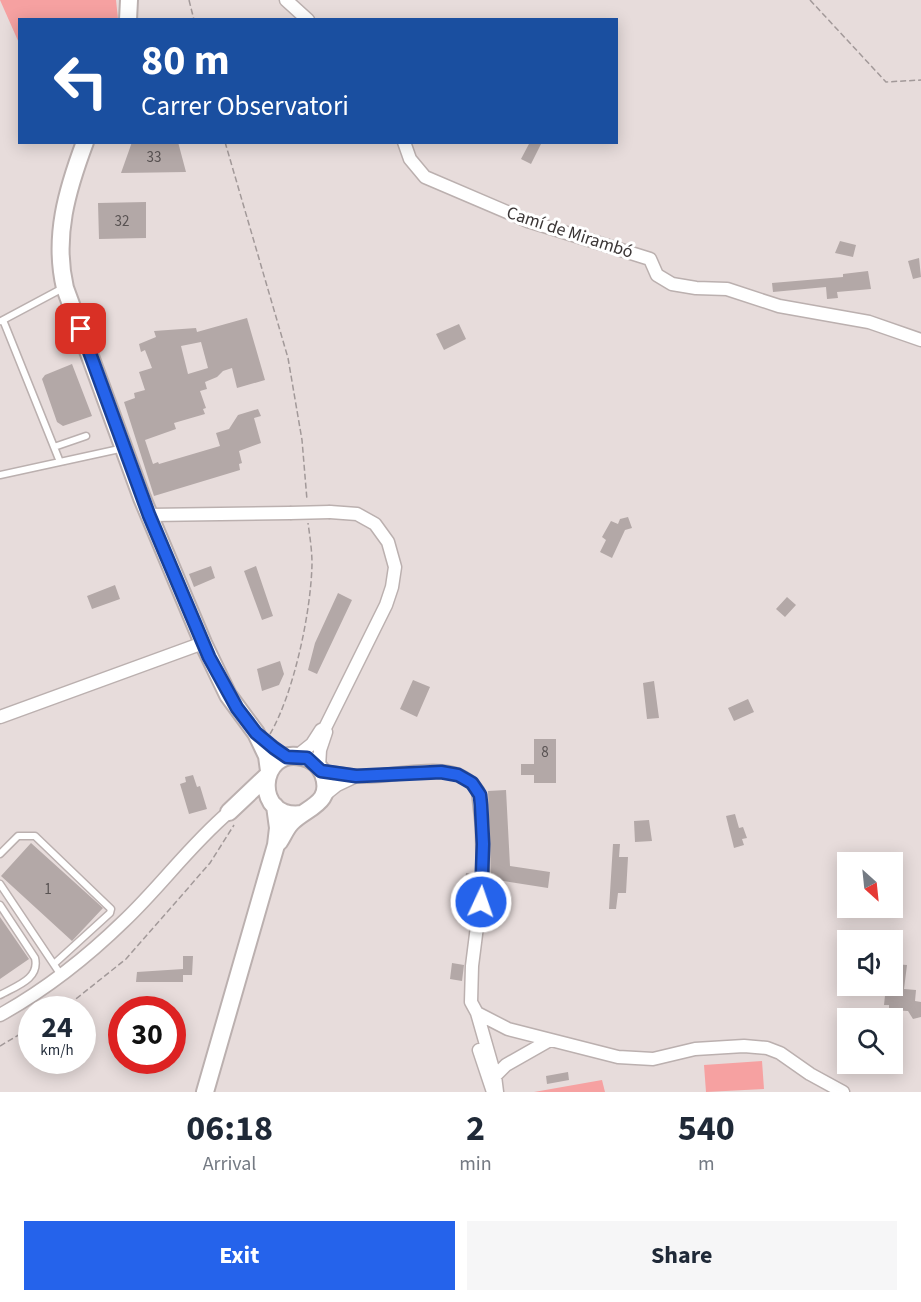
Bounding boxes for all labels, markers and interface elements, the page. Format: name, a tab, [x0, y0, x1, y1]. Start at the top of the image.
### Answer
text: 80 m	[141, 31, 230, 91]
icon: left	[42, 42, 120, 120]
text: Carrer Observatori	[141, 87, 349, 126]
house number: 33	[147, 147, 161, 168]
street label: Camí de Mirambó	[503, 200, 636, 265]
house number: 32	[115, 211, 129, 232]
pin	[55, 303, 106, 354]
icon: arrive	[64, 312, 97, 345]
house number: 8	[541, 742, 549, 763]
north arrow	[837, 852, 903, 918]
map controls	[837, 852, 903, 1074]
position arrow	[449, 870, 513, 934]
house number: 1	[44, 879, 52, 900]
button: sound	[837, 930, 903, 996]
speed limit sign: 30	[108, 996, 186, 1074]
text: 24	[41, 1006, 73, 1049]
button: search	[837, 1008, 903, 1074]
text: km/h	[40, 1040, 74, 1061]
text: 06:18	[186, 1103, 273, 1154]
text: 2	[466, 1103, 485, 1154]
text: 540	[678, 1103, 735, 1154]
text: Arrival	[203, 1150, 256, 1178]
text: min	[459, 1150, 492, 1178]
text: m	[698, 1150, 715, 1178]
button: Exit	[24, 1221, 455, 1290]
button: Share	[467, 1221, 897, 1290]

